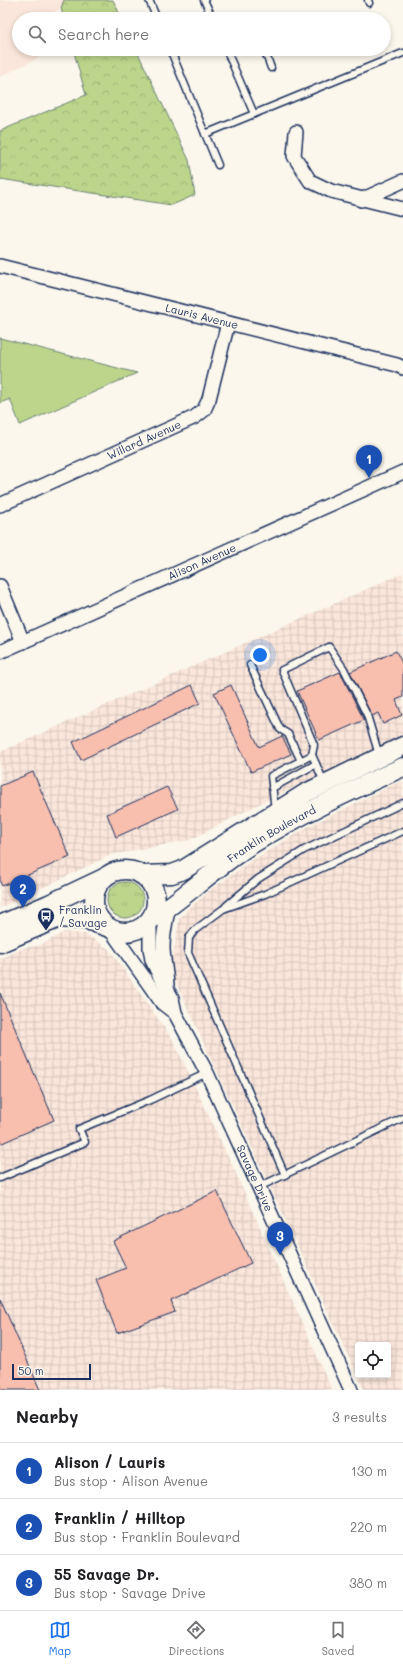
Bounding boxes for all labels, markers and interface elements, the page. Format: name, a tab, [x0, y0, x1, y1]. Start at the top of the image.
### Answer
search box	[12, 12, 391, 56]
icon: search	[26, 23, 48, 45]
text: Search here	[58, 24, 149, 44]
street label: Lauris Avenue	[164, 300, 240, 332]
street label: Willard Avenue	[104, 416, 183, 463]
pin: 1	[356, 445, 382, 478]
street label: Alison Avenue	[165, 540, 238, 583]
your location	[250, 645, 270, 665]
street label: Franklin Boulevard	[224, 802, 318, 866]
pin: 2	[10, 875, 36, 908]
place label: Franklin / Savage	[59, 902, 107, 930]
bus stop icon: Franklin / Savage	[36, 906, 56, 931]
street label: Savage Drive	[234, 1142, 277, 1214]
pin: 3	[267, 1222, 293, 1255]
map controls	[355, 1342, 391, 1378]
button: locate	[355, 1342, 391, 1378]
scale bar	[12, 1362, 91, 1381]
text: 50 m	[18, 1363, 44, 1378]
text: Nearby	[16, 1405, 78, 1427]
text: 3 results	[332, 1408, 387, 1425]
text: Alison / Lauris	[54, 1452, 165, 1472]
text: 1	[26, 1462, 32, 1479]
text: 130 m	[351, 1462, 387, 1479]
text: Bus stop · Alison Avenue	[54, 1472, 208, 1489]
text: Franklin / Hilltop	[54, 1508, 185, 1528]
text: 2	[25, 1518, 33, 1535]
text: 220 m	[350, 1518, 387, 1535]
text: Bus stop · Franklin Boulevard	[54, 1528, 240, 1545]
text: 55 Savage Dr.	[54, 1564, 159, 1584]
text: 3	[25, 1574, 33, 1591]
text: 380 m	[349, 1574, 387, 1591]
text: Bus stop · Savage Drive	[54, 1584, 206, 1601]
tab: Map	[49, 1619, 71, 1658]
tab: Directions	[168, 1619, 224, 1658]
tab: Saved	[322, 1619, 354, 1658]

